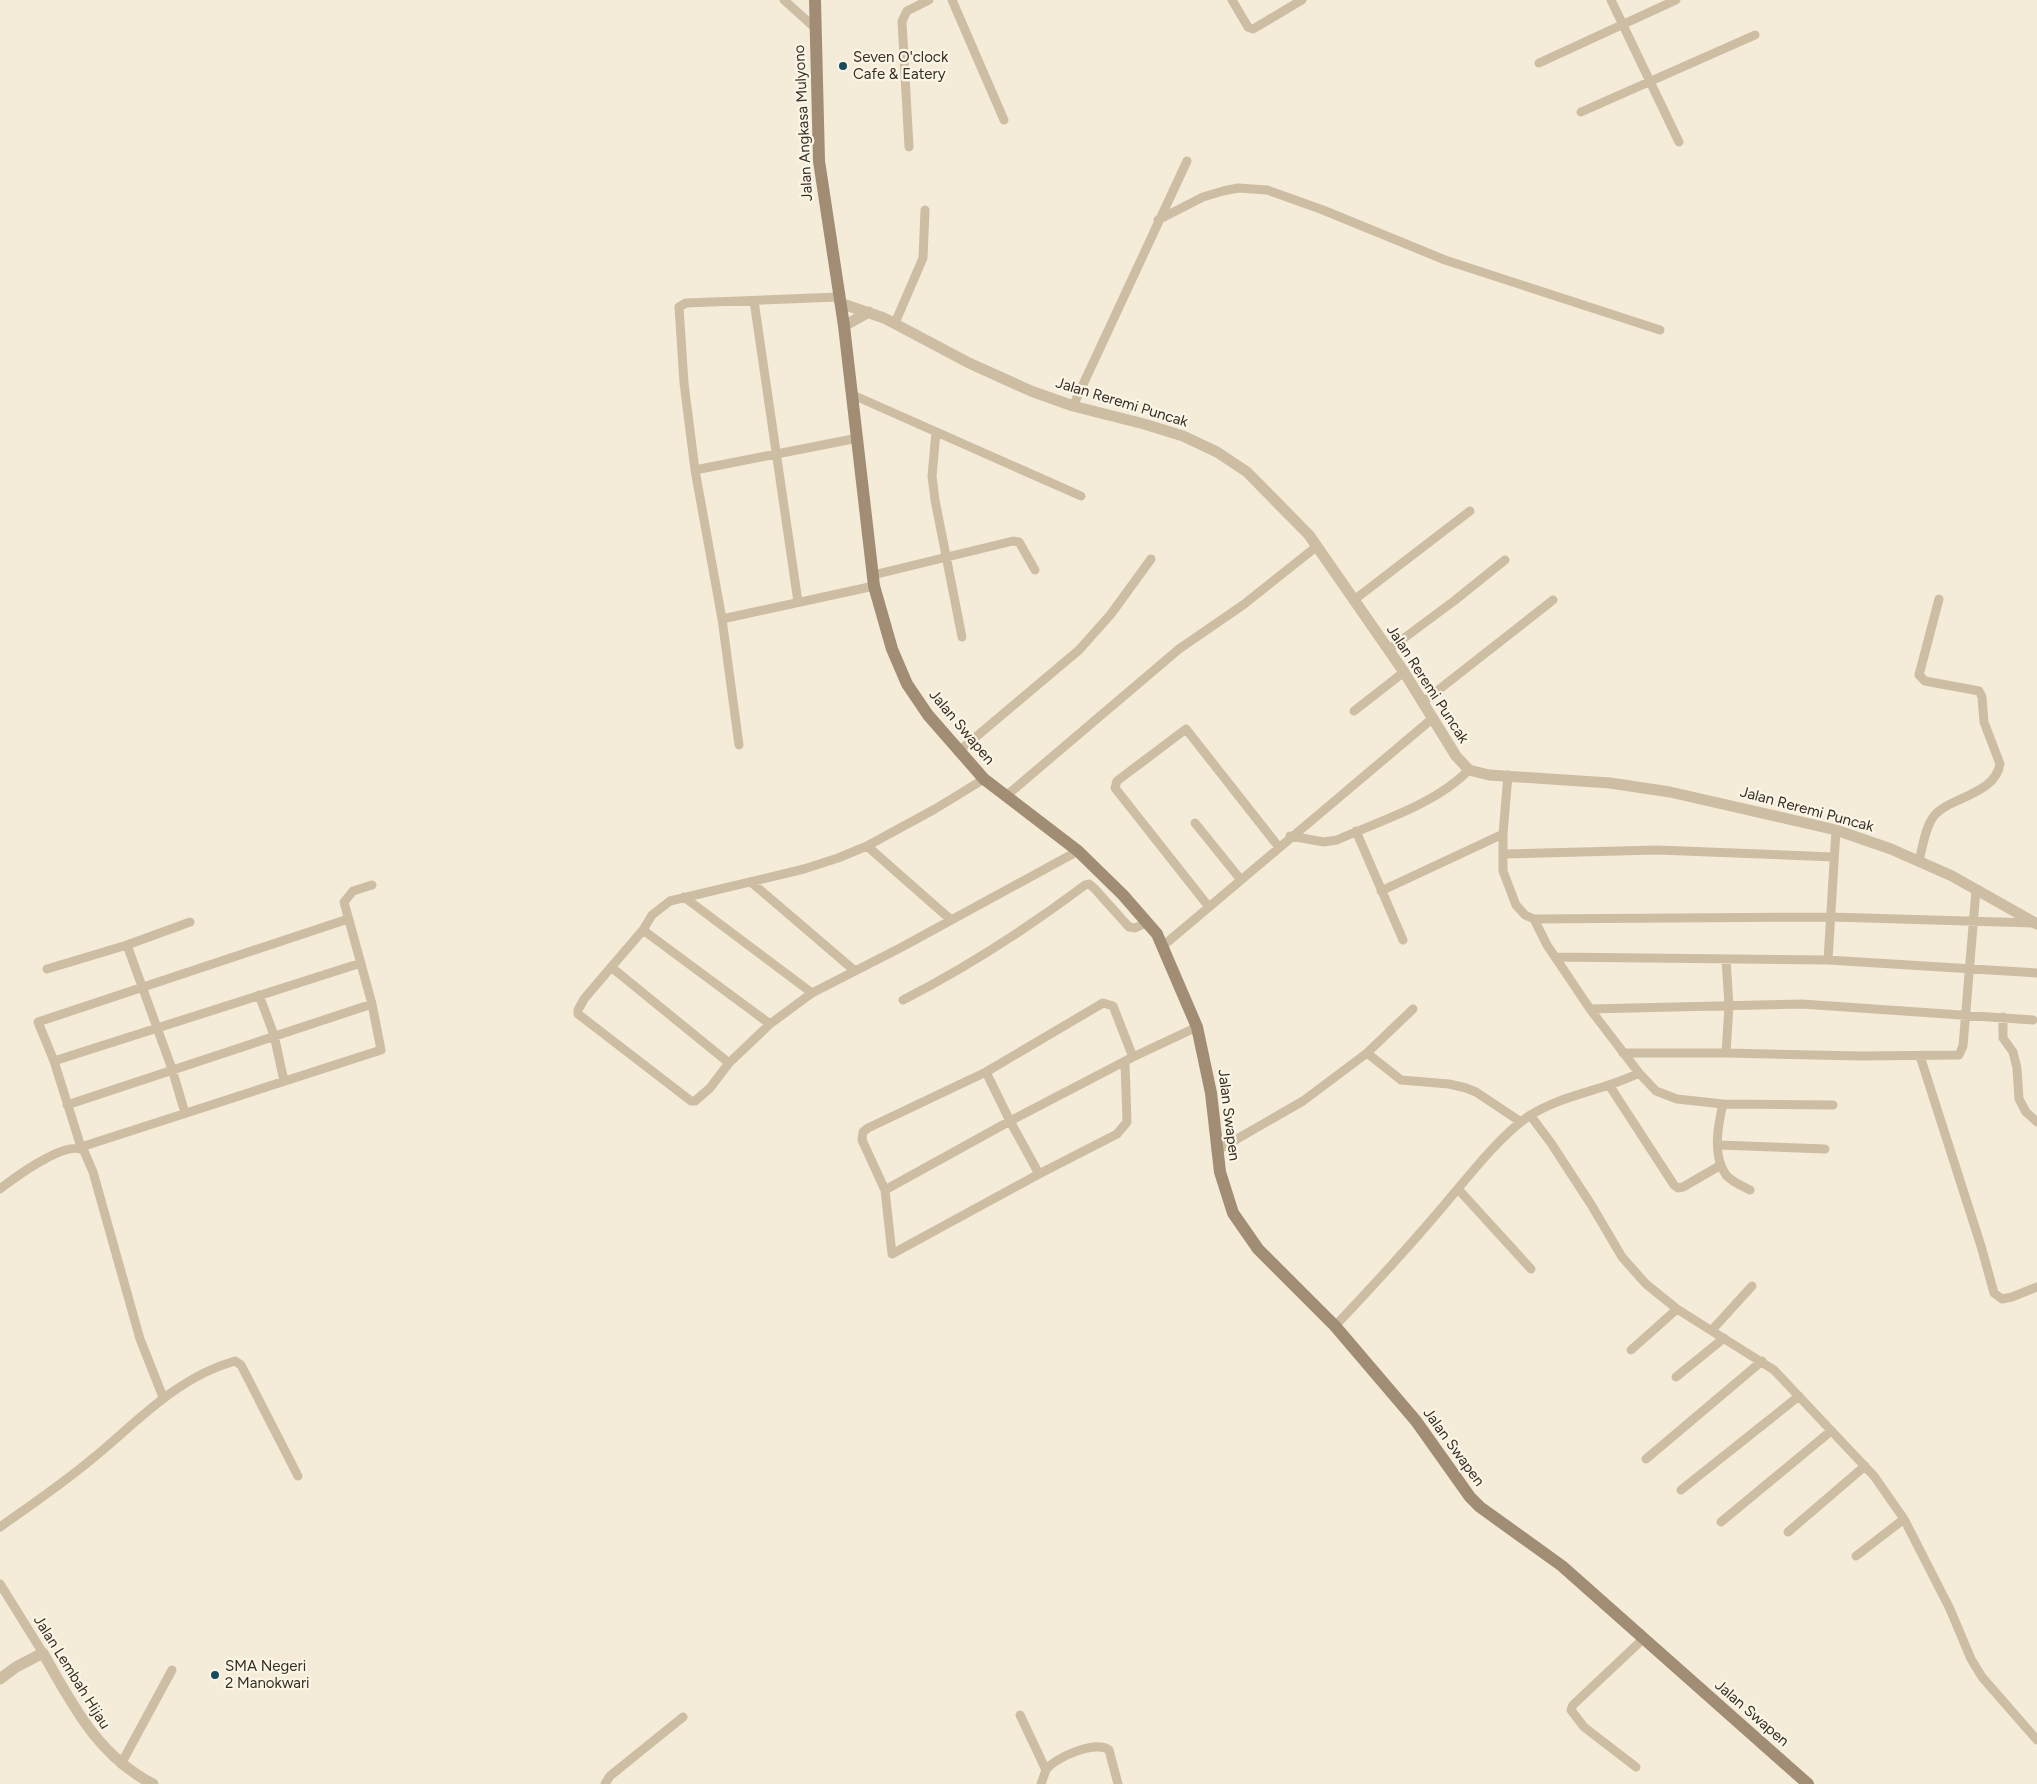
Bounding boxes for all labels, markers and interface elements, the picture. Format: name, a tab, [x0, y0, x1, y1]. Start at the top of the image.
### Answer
street label: Jalan Angkasa Mulyono	[790, 44, 816, 202]
place label: Seven O'clock Cafe & Eatery	[853, 48, 949, 83]
marker: Seven O'clock Cafe & Eatery	[837, 60, 849, 72]
street label: Jalan Reremi Puncak	[1054, 373, 1191, 431]
street label: Jalan Reremi Puncak	[1383, 621, 1473, 747]
street label: Jalan Swapen	[925, 686, 999, 768]
street label: Jalan Reremi Puncak	[1738, 783, 1876, 836]
street label: Jalan Swapen	[1214, 1068, 1244, 1162]
street label: Jalan Swapen	[1420, 1404, 1488, 1490]
street label: Jalan Lembah Hijau	[30, 1612, 114, 1732]
place label: SMA Negeri 2 Manokwari	[225, 1657, 310, 1692]
marker: SMA Negeri 2 Manokwari	[209, 1669, 221, 1681]
street label: Jalan Swapen	[1711, 1676, 1793, 1750]

